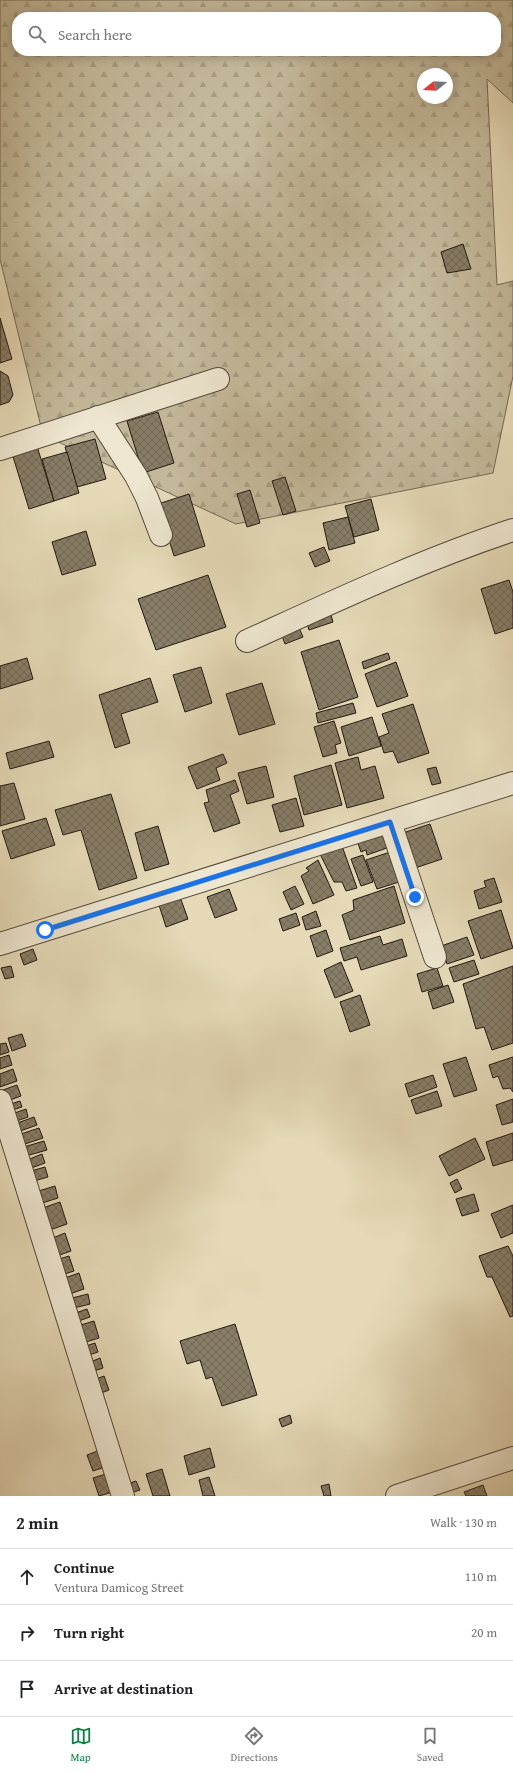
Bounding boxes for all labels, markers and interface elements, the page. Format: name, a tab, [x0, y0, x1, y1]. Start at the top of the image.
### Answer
search box	[12, 12, 501, 56]
icon: search	[26, 23, 48, 45]
text: Search here	[58, 24, 132, 45]
north arrow	[417, 68, 453, 104]
route end	[406, 888, 424, 906]
route start	[36, 921, 54, 939]
text: 2 min	[16, 1510, 58, 1535]
text: Walk · 130 m	[430, 1513, 497, 1532]
text: Continue	[54, 1557, 115, 1578]
icon: ahead	[16, 1566, 38, 1588]
text: 110 m	[465, 1567, 497, 1586]
text: Ventura Damicog Street	[54, 1578, 184, 1597]
icon: right	[16, 1622, 38, 1644]
text: Turn right	[54, 1622, 125, 1643]
text: 20 m	[471, 1623, 497, 1642]
icon: arrive	[16, 1678, 38, 1700]
text: Arrive at destination	[54, 1678, 193, 1699]
tab: Map	[70, 1725, 92, 1765]
tab: Directions	[231, 1725, 278, 1765]
tab: Saved	[417, 1725, 443, 1765]

